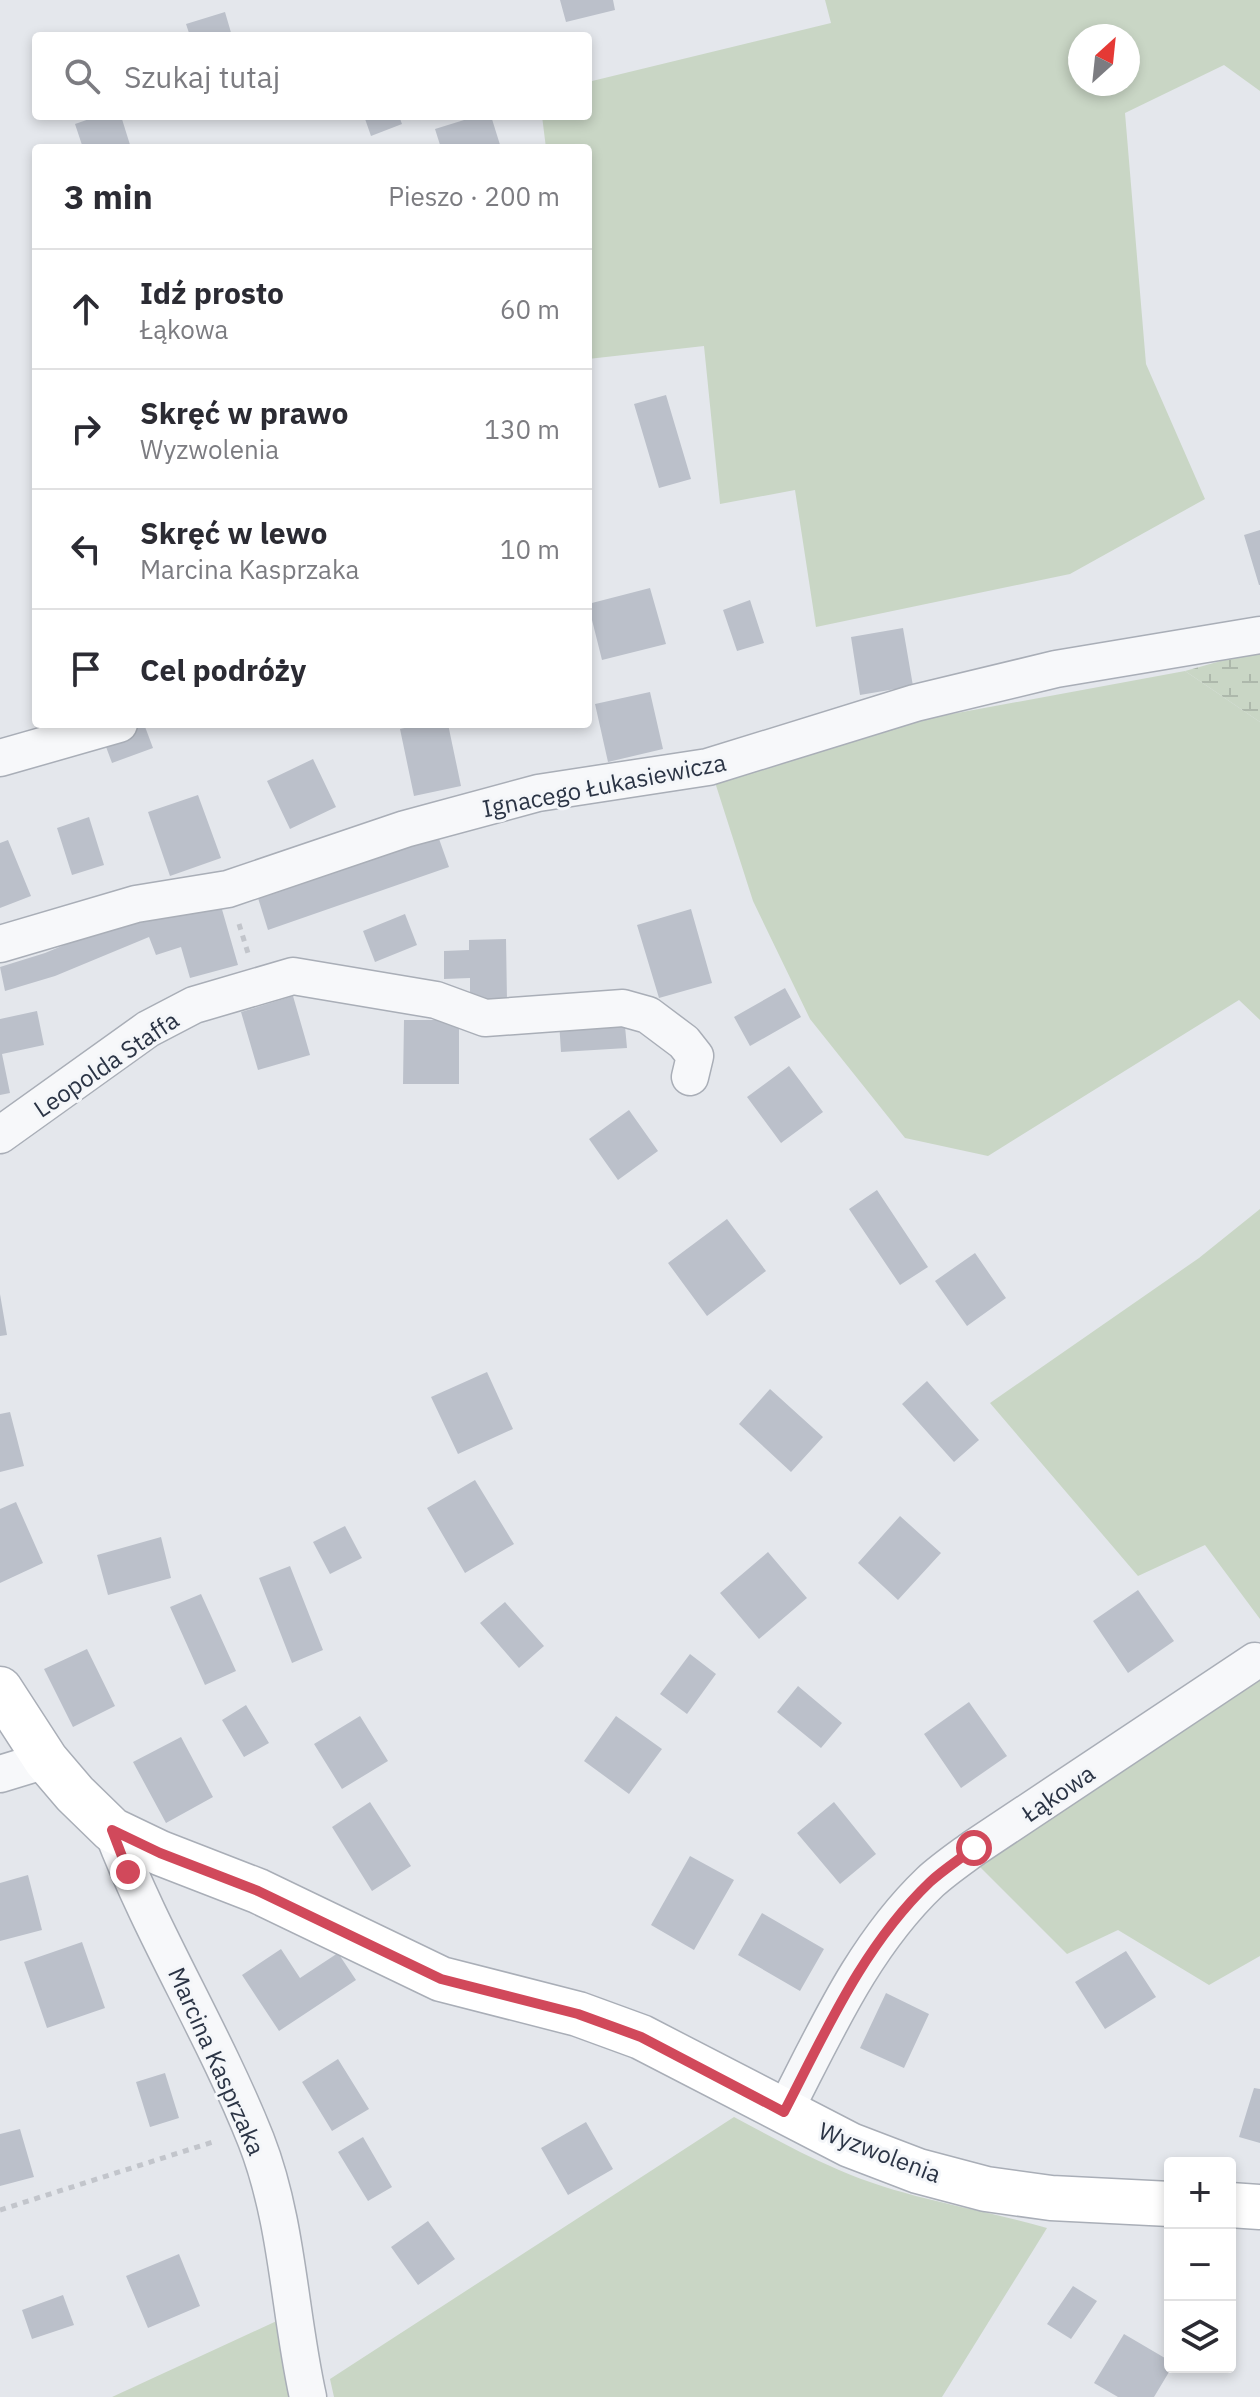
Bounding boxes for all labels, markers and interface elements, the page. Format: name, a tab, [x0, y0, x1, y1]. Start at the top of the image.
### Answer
north arrow	[1068, 24, 1140, 96]
search box	[32, 32, 592, 120]
icon: search	[60, 54, 104, 98]
text: Szukaj tutaj	[124, 57, 280, 96]
text: 3 min	[64, 174, 153, 218]
text: Pieszo · 200 m	[388, 179, 560, 213]
text: Idź prosto	[140, 273, 284, 312]
icon: ahead	[64, 287, 108, 331]
text: 60 m	[500, 292, 560, 326]
text: Łąkowa	[140, 312, 228, 346]
text: Skręć w prawo	[140, 393, 348, 432]
icon: right	[64, 407, 108, 451]
text: 130 m	[484, 412, 560, 446]
text: Wyzwolenia	[140, 432, 279, 466]
text: Skręć w lewo	[140, 513, 327, 552]
icon: left	[64, 527, 108, 571]
text: 10 m	[500, 532, 560, 566]
text: Marcina Kasprzaka	[140, 552, 359, 586]
icon: arrive	[64, 647, 108, 691]
text: Cel podróży	[140, 650, 306, 689]
street label: Ignacego Łukasiewicza	[479, 746, 729, 824]
street label: Leopolda Staffa	[27, 1004, 185, 1124]
street label: Łąkowa	[1014, 1757, 1101, 1830]
route start	[956, 1830, 992, 1866]
route end	[110, 1854, 146, 1890]
street label: Marcina Kasprzaka	[161, 1962, 273, 2160]
street label: Wyzwolenia	[814, 2114, 946, 2190]
map controls	[1164, 2157, 1236, 2373]
button: +	[1164, 2157, 1236, 2229]
button: −	[1164, 2229, 1236, 2301]
button: layers	[1164, 2301, 1236, 2373]

